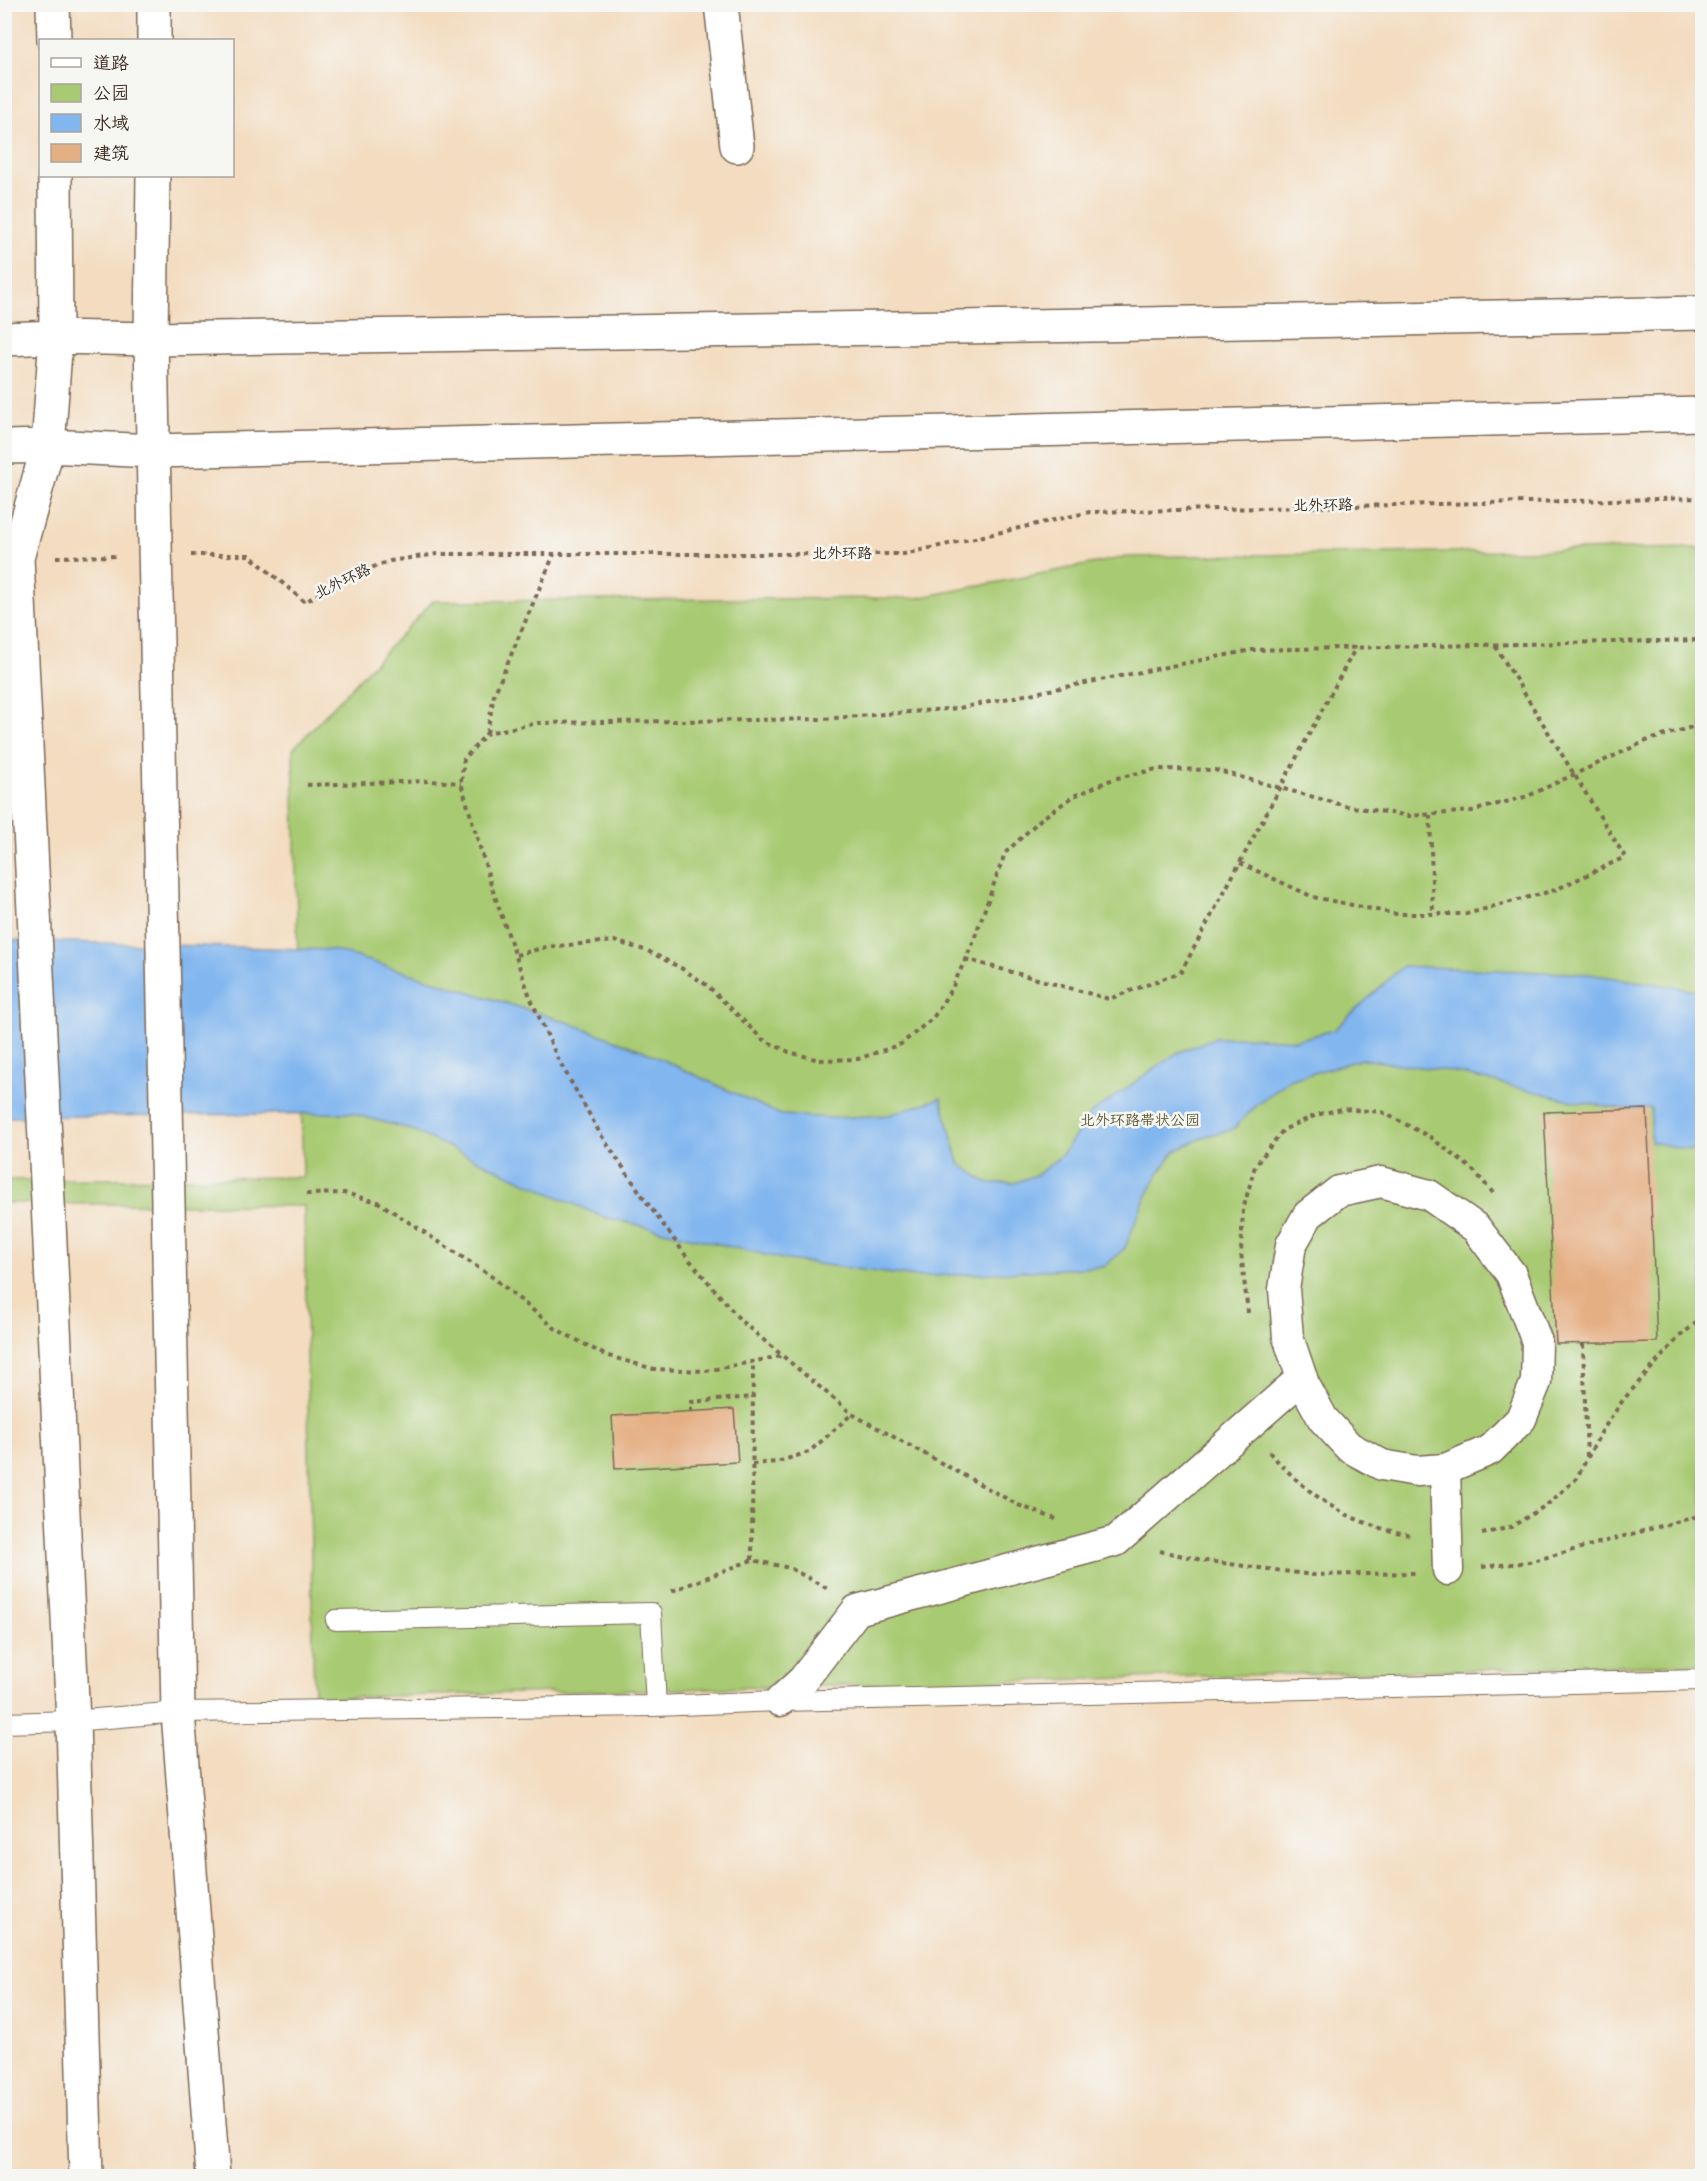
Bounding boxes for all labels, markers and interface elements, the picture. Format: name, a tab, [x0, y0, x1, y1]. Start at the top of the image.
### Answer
legend	[39, 39, 234, 177]
text: 道路	[93, 50, 129, 79]
text: 公园	[93, 80, 129, 109]
text: 水域	[93, 110, 129, 139]
text: 建筑	[93, 140, 129, 169]
street label: 北外环路	[1293, 493, 1353, 519]
street label: 北外环路	[812, 542, 872, 566]
street label: 北外环路	[311, 558, 375, 606]
park label: 北外环路带状公园	[1080, 1109, 1200, 1133]

